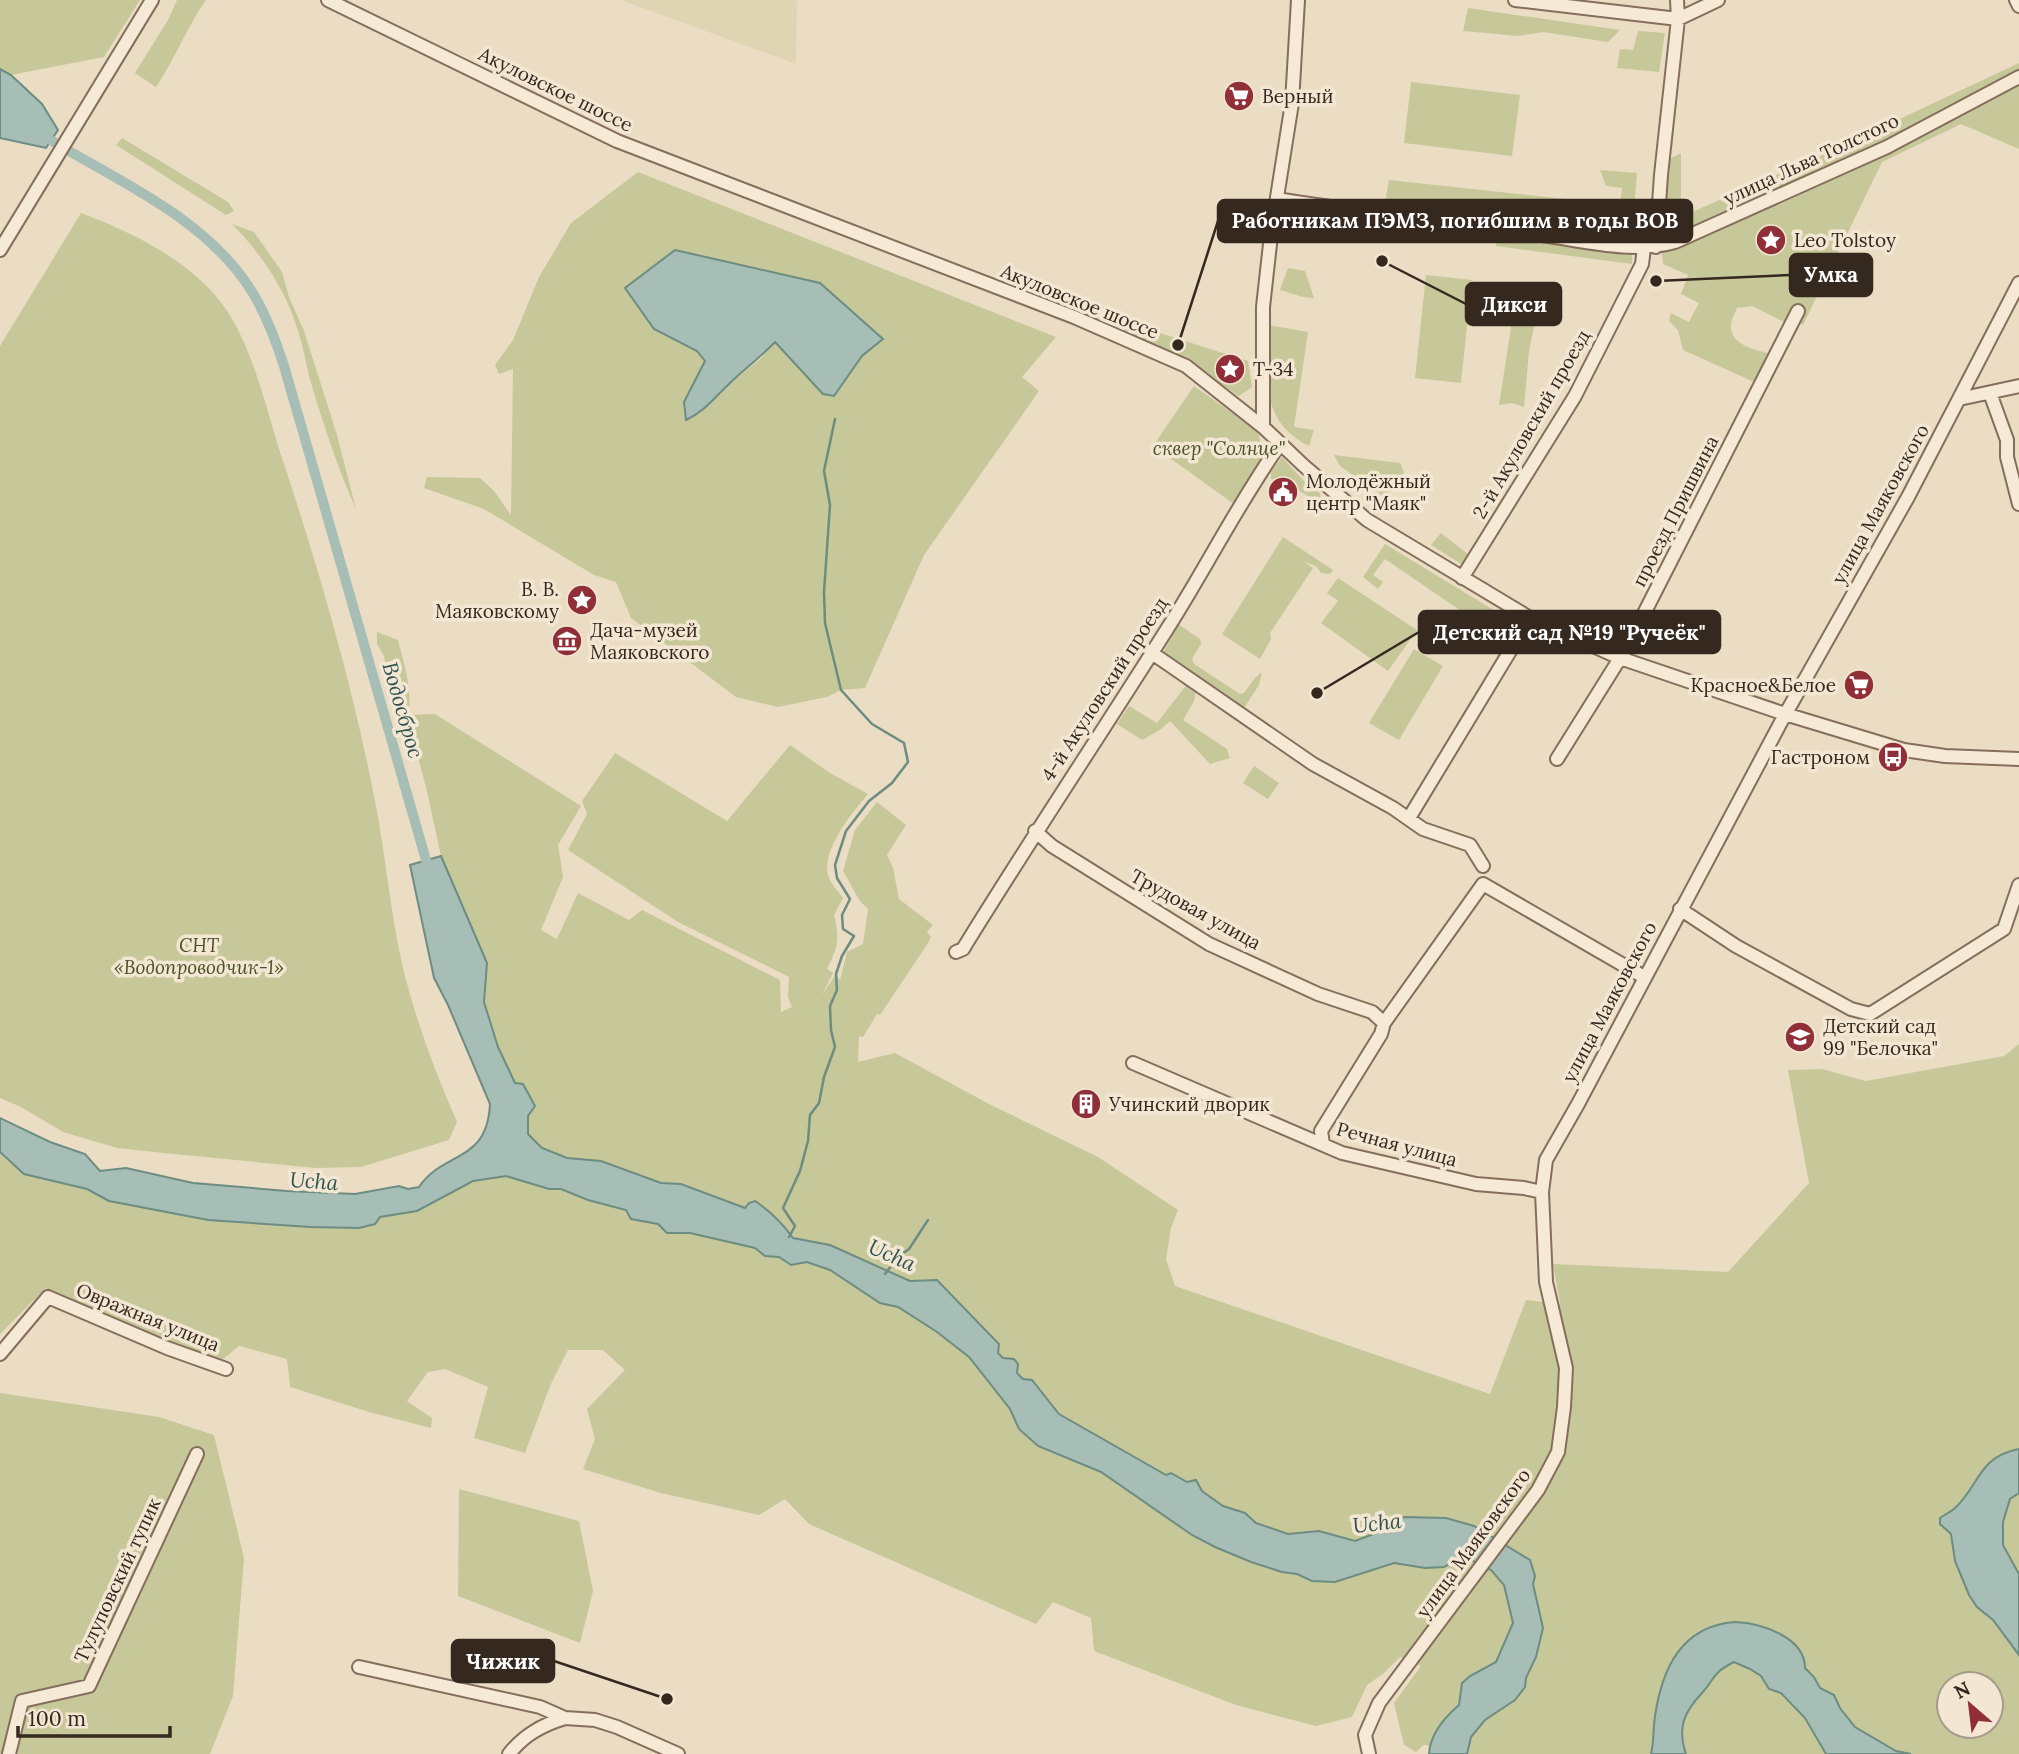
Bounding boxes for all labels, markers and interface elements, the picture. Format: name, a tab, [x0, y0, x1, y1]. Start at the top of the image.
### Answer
street label: Акуловское шоссе	[474, 41, 637, 137]
supermarket icon: Верный	[1222, 79, 1256, 113]
place label: Верный	[1262, 84, 1333, 108]
street label: улица Льва Толстого	[1719, 108, 1903, 210]
callout: Работникам ПЭМЗ, погибшим в годы ВОВ	[1218, 200, 1692, 242]
text: Работникам ПЭМЗ, погибшим в годы ВОВ	[1232, 207, 1679, 234]
place icon: Leo Tolstoy	[1754, 223, 1788, 257]
place label: Leo Tolstoy	[1794, 228, 1896, 252]
callout: Умка	[1790, 254, 1872, 296]
street label: Акуловское шоссе	[997, 258, 1162, 344]
text: Умка	[1804, 261, 1858, 288]
callout: Дикси	[1466, 283, 1561, 325]
text: Дикси	[1481, 291, 1547, 318]
street label: 2-й Акуловский проезд	[1467, 325, 1595, 523]
place icon: Т-34	[1213, 352, 1247, 386]
place label: Т-34	[1253, 357, 1294, 381]
street label: улица Маяковского	[1826, 420, 1934, 588]
street label: проезд Пришвина	[1627, 431, 1724, 591]
park label: сквер "Солнце"	[1153, 436, 1286, 460]
place label: Молодёжный центр "Маяк"	[1306, 469, 1431, 515]
public building icon: Молодёжный центр "Маяк"	[1266, 475, 1300, 509]
place label: В. В. Маяковскому	[435, 577, 559, 623]
place icon: В. В. Маяковскому	[565, 583, 599, 617]
street label: 4-й Акуловский проезд	[1036, 593, 1172, 785]
callout: Детский сад №19 "Ручеёк"	[1419, 611, 1720, 653]
place label: Дача-музей Маяковского	[590, 618, 709, 664]
text: Детский сад №19 "Ручеёк"	[1433, 619, 1706, 646]
museum icon: Дача-музей Маяковского	[550, 624, 584, 658]
water label: Водосброс	[376, 659, 430, 761]
supermarket icon: Красное&Белое	[1842, 668, 1876, 702]
place label: Красное&Белое	[1691, 673, 1836, 697]
bus stop icon: Гастроном	[1876, 740, 1910, 774]
place label: Гастроном	[1771, 745, 1870, 769]
street label: Трудовая улица	[1127, 863, 1266, 955]
street label: улица Маяковского	[1556, 917, 1662, 1087]
park label: СНТ «Водопроводчик-1»	[114, 933, 284, 979]
place label: Детский сад 99 "Белочка"	[1823, 1014, 1938, 1060]
school or university icon: Детский сад 99 "Белочка"	[1783, 1020, 1817, 1054]
building icon: Учинский дворик	[1069, 1087, 1103, 1121]
place label: Учинский дворик	[1108, 1092, 1271, 1116]
street label: Речная улица	[1334, 1116, 1460, 1172]
water label: Ucha	[289, 1166, 340, 1196]
water label: Ucha	[864, 1233, 920, 1277]
street label: Овражная улица	[73, 1277, 223, 1357]
street label: улица Маяковского	[1411, 1464, 1535, 1622]
street label: Тулуповский тупик	[68, 1493, 166, 1666]
water label: Ucha	[1351, 1507, 1403, 1539]
callout: Чижик	[452, 1640, 554, 1682]
text: Чижик	[466, 1648, 541, 1675]
north arrow	[1935, 1670, 2005, 1740]
text: N	[1950, 1676, 1974, 1704]
scale bar	[18, 1694, 170, 1738]
text: 100 m	[28, 1705, 86, 1732]

